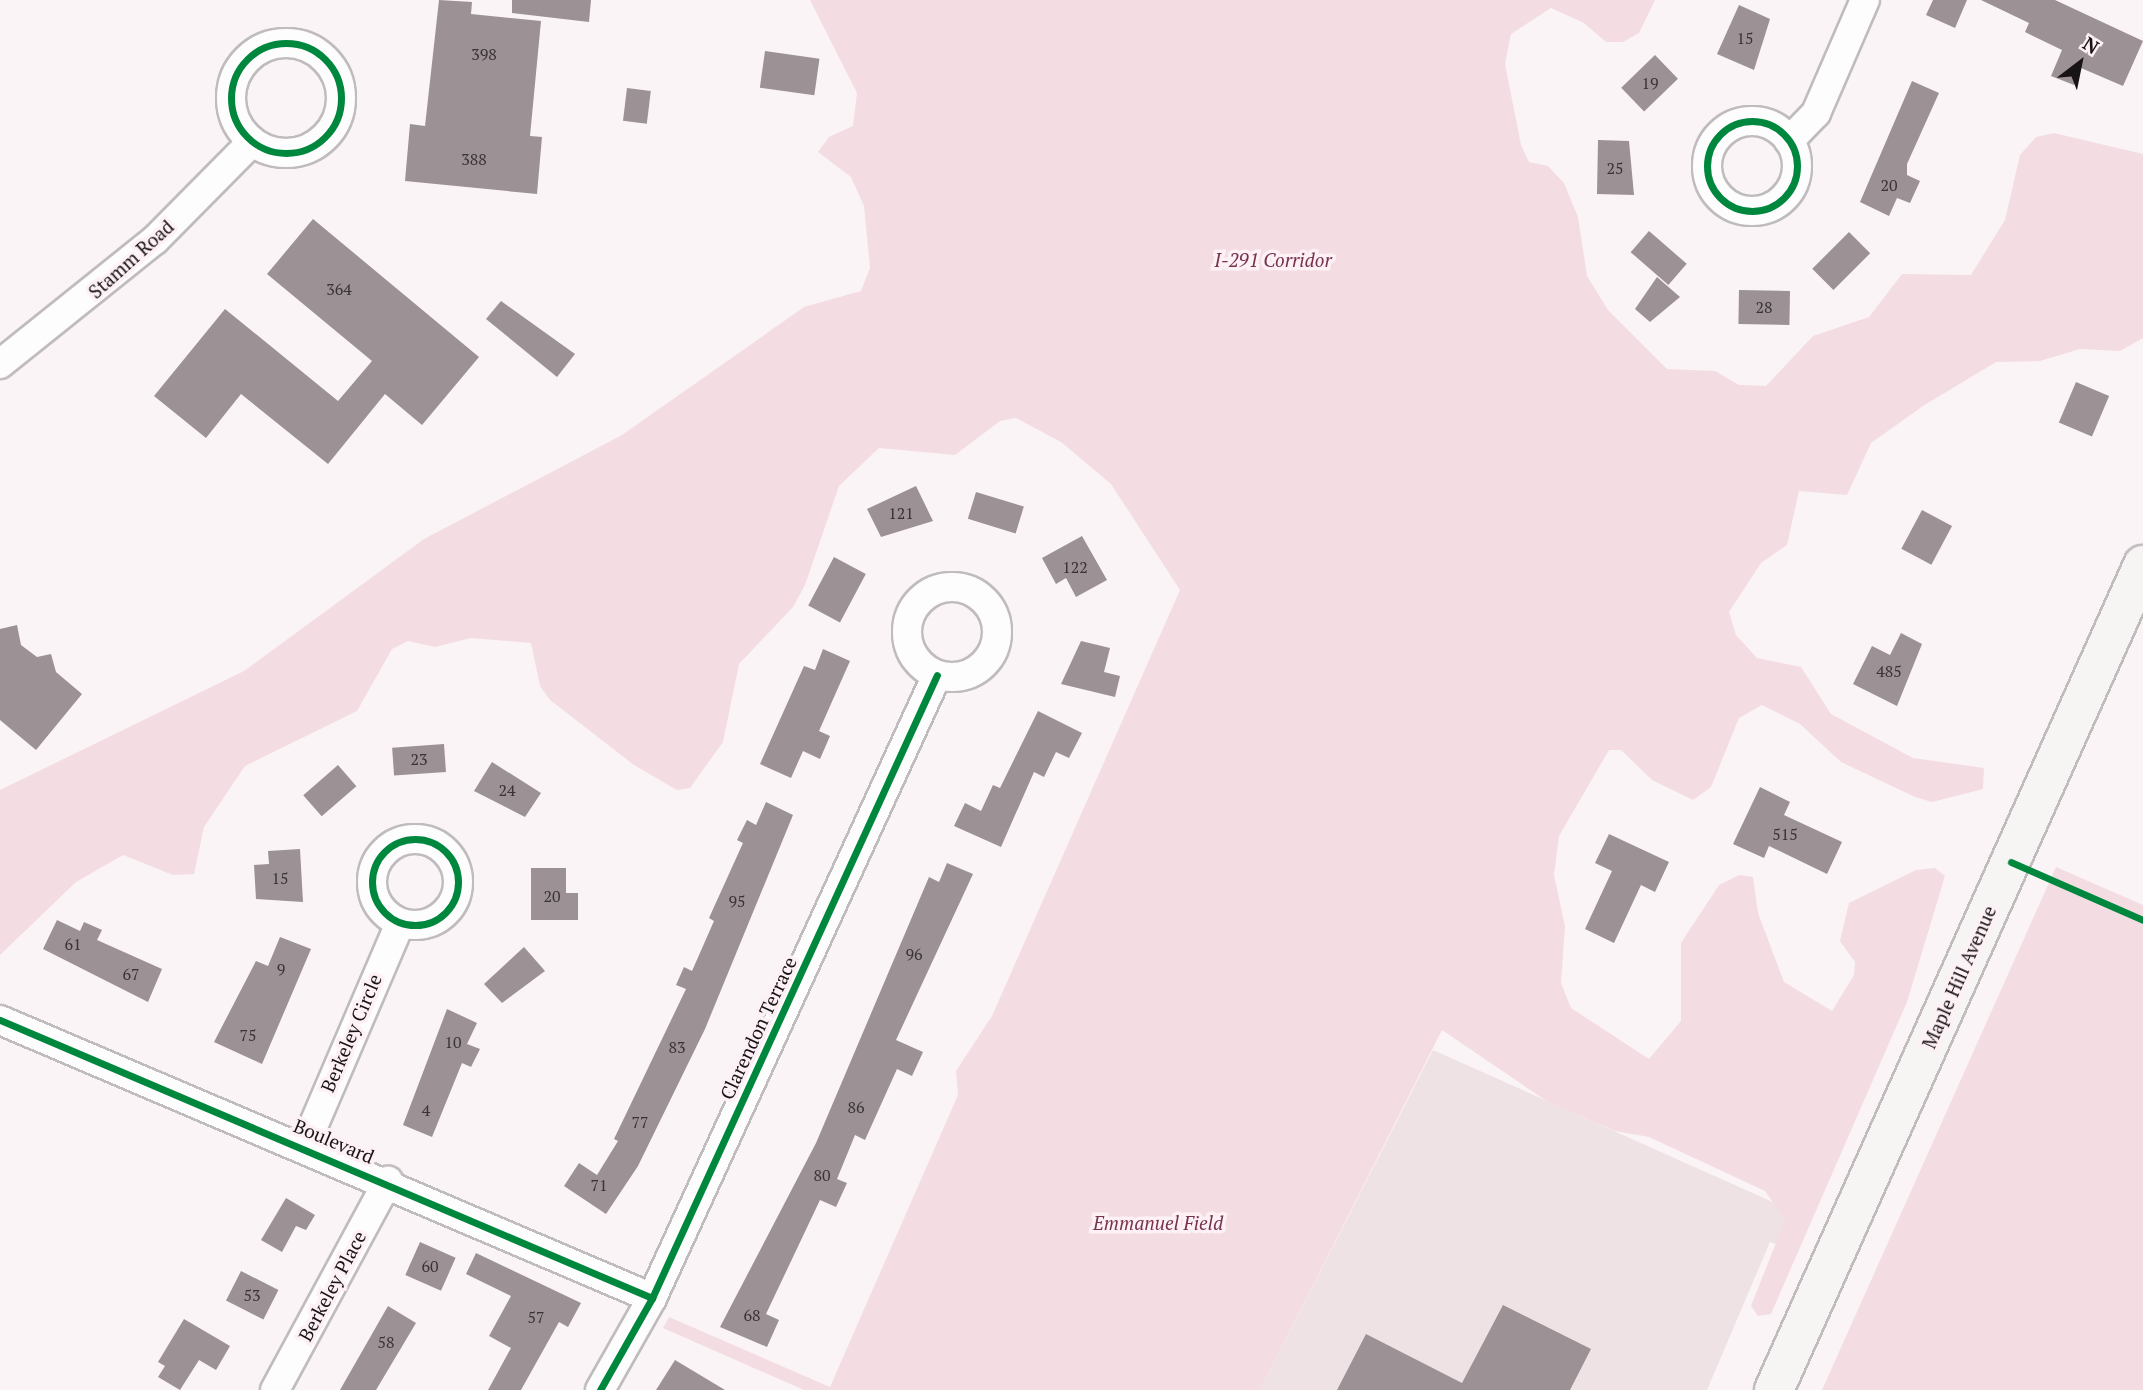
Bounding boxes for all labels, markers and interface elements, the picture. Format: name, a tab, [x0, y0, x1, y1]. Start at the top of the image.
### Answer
house number: 15	[1736, 28, 1754, 48]
north arrow	[2045, 28, 2115, 98]
text: N	[2079, 30, 2104, 59]
house number: 398	[471, 44, 497, 64]
house number: 19	[1641, 73, 1659, 93]
house number: 388	[461, 149, 487, 169]
house number: 25	[1606, 158, 1624, 178]
house number: 20	[1880, 175, 1898, 195]
street label: Stamm Road	[84, 215, 178, 303]
park label: I-291 Corridor	[1214, 249, 1332, 271]
house number: 364	[326, 279, 352, 299]
house number: 28	[1755, 297, 1773, 317]
house number: 121	[888, 503, 914, 523]
house number: 122	[1062, 557, 1088, 577]
house number: 485	[1876, 661, 1902, 681]
house number: 23	[410, 749, 428, 769]
house number: 24	[498, 780, 516, 800]
house number: 515	[1772, 824, 1798, 844]
house number: 15	[271, 868, 289, 888]
house number: 20	[543, 886, 561, 906]
house number: 95	[728, 891, 746, 911]
street label: Maple Hill Avenue	[1917, 902, 2001, 1052]
house number: 61	[64, 934, 82, 954]
house number: 96	[905, 944, 923, 964]
street label: Clarendon Terrace	[715, 953, 801, 1103]
house number: 9	[277, 959, 285, 979]
house number: 67	[122, 964, 140, 984]
street label: Berkeley Circle	[316, 970, 386, 1096]
house number: 75	[239, 1025, 257, 1045]
house number: 10	[444, 1032, 462, 1052]
house number: 83	[668, 1037, 686, 1057]
house number: 86	[847, 1097, 865, 1117]
house number: 4	[422, 1100, 430, 1120]
house number: 77	[631, 1112, 649, 1132]
street label: Boulevard	[290, 1114, 378, 1168]
house number: 80	[813, 1165, 831, 1185]
house number: 71	[590, 1175, 608, 1195]
park label: Emmanuel Field	[1093, 1212, 1223, 1234]
street label: Berkeley Place	[293, 1227, 371, 1345]
house number: 60	[421, 1256, 439, 1276]
house number: 53	[243, 1285, 261, 1305]
house number: 68	[743, 1305, 761, 1325]
house number: 57	[527, 1307, 545, 1327]
house number: 58	[377, 1332, 395, 1352]

